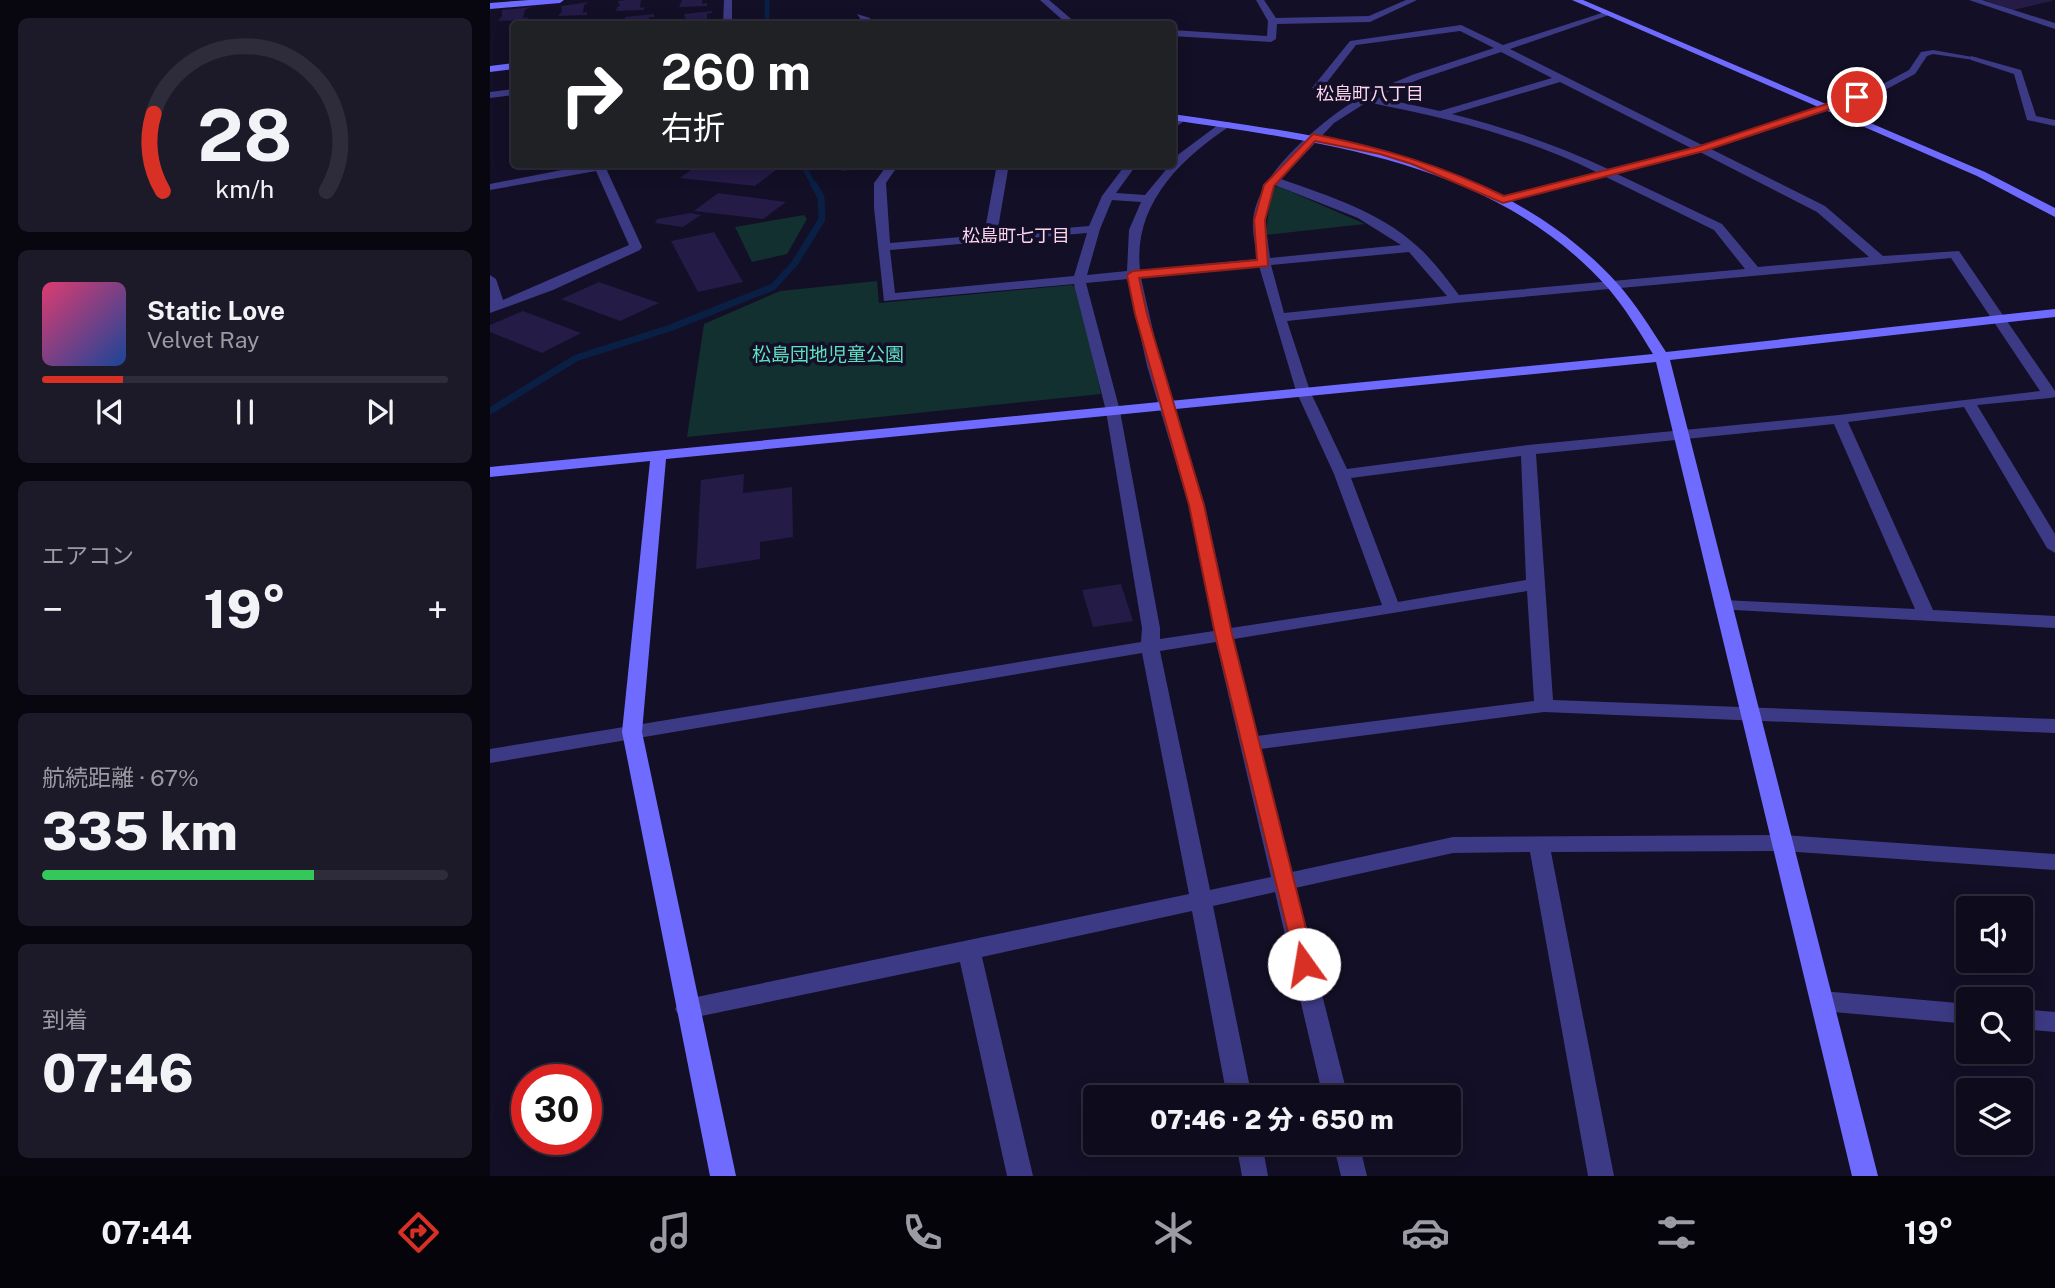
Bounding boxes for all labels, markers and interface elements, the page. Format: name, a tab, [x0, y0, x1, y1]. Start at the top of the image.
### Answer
text: 260 m	[661, 43, 811, 101]
icon: right	[546, 49, 637, 140]
pin	[1827, 67, 1887, 127]
icon: arrive	[1838, 78, 1876, 116]
district label: 松島町八丁目	[1316, 83, 1424, 104]
text: 28	[197, 92, 293, 177]
text: 右折	[661, 109, 725, 146]
text: km/h	[216, 174, 274, 204]
district label: 松島町七丁目	[962, 225, 1070, 246]
text: Static Love	[147, 295, 285, 326]
text: Velvet Ray	[147, 326, 259, 353]
park label: 松島団地児童公園	[752, 343, 904, 365]
icon: previous	[91, 393, 129, 431]
icon: pause	[226, 393, 264, 431]
icon: next	[361, 393, 399, 431]
text: エアコン	[42, 542, 134, 569]
text: 19°	[204, 579, 286, 640]
text: −	[42, 587, 63, 632]
text: +	[427, 587, 448, 632]
text: 航続距離 · 67%	[42, 764, 199, 791]
text: 335 km	[42, 801, 238, 862]
map controls	[1956, 896, 2033, 1155]
button: sound	[1956, 896, 2033, 973]
position arrow	[1267, 927, 1341, 1001]
button: search	[1956, 987, 2033, 1064]
text: 到着	[42, 1006, 88, 1033]
text: 07:46	[42, 1043, 194, 1104]
speed limit sign: 30	[511, 1064, 602, 1155]
button: layers	[1956, 1078, 2033, 1155]
text: 07:46 · 2 分 · 650 m	[1150, 1104, 1394, 1135]
icon: directions	[394, 1208, 443, 1257]
icon: music	[646, 1208, 695, 1257]
icon: phone	[898, 1208, 947, 1257]
icon: climate	[1149, 1208, 1198, 1257]
icon: car	[1401, 1208, 1450, 1257]
icon: filters	[1652, 1208, 1701, 1257]
text: 07:44	[101, 1214, 192, 1251]
text: 19°	[1904, 1214, 1954, 1251]

